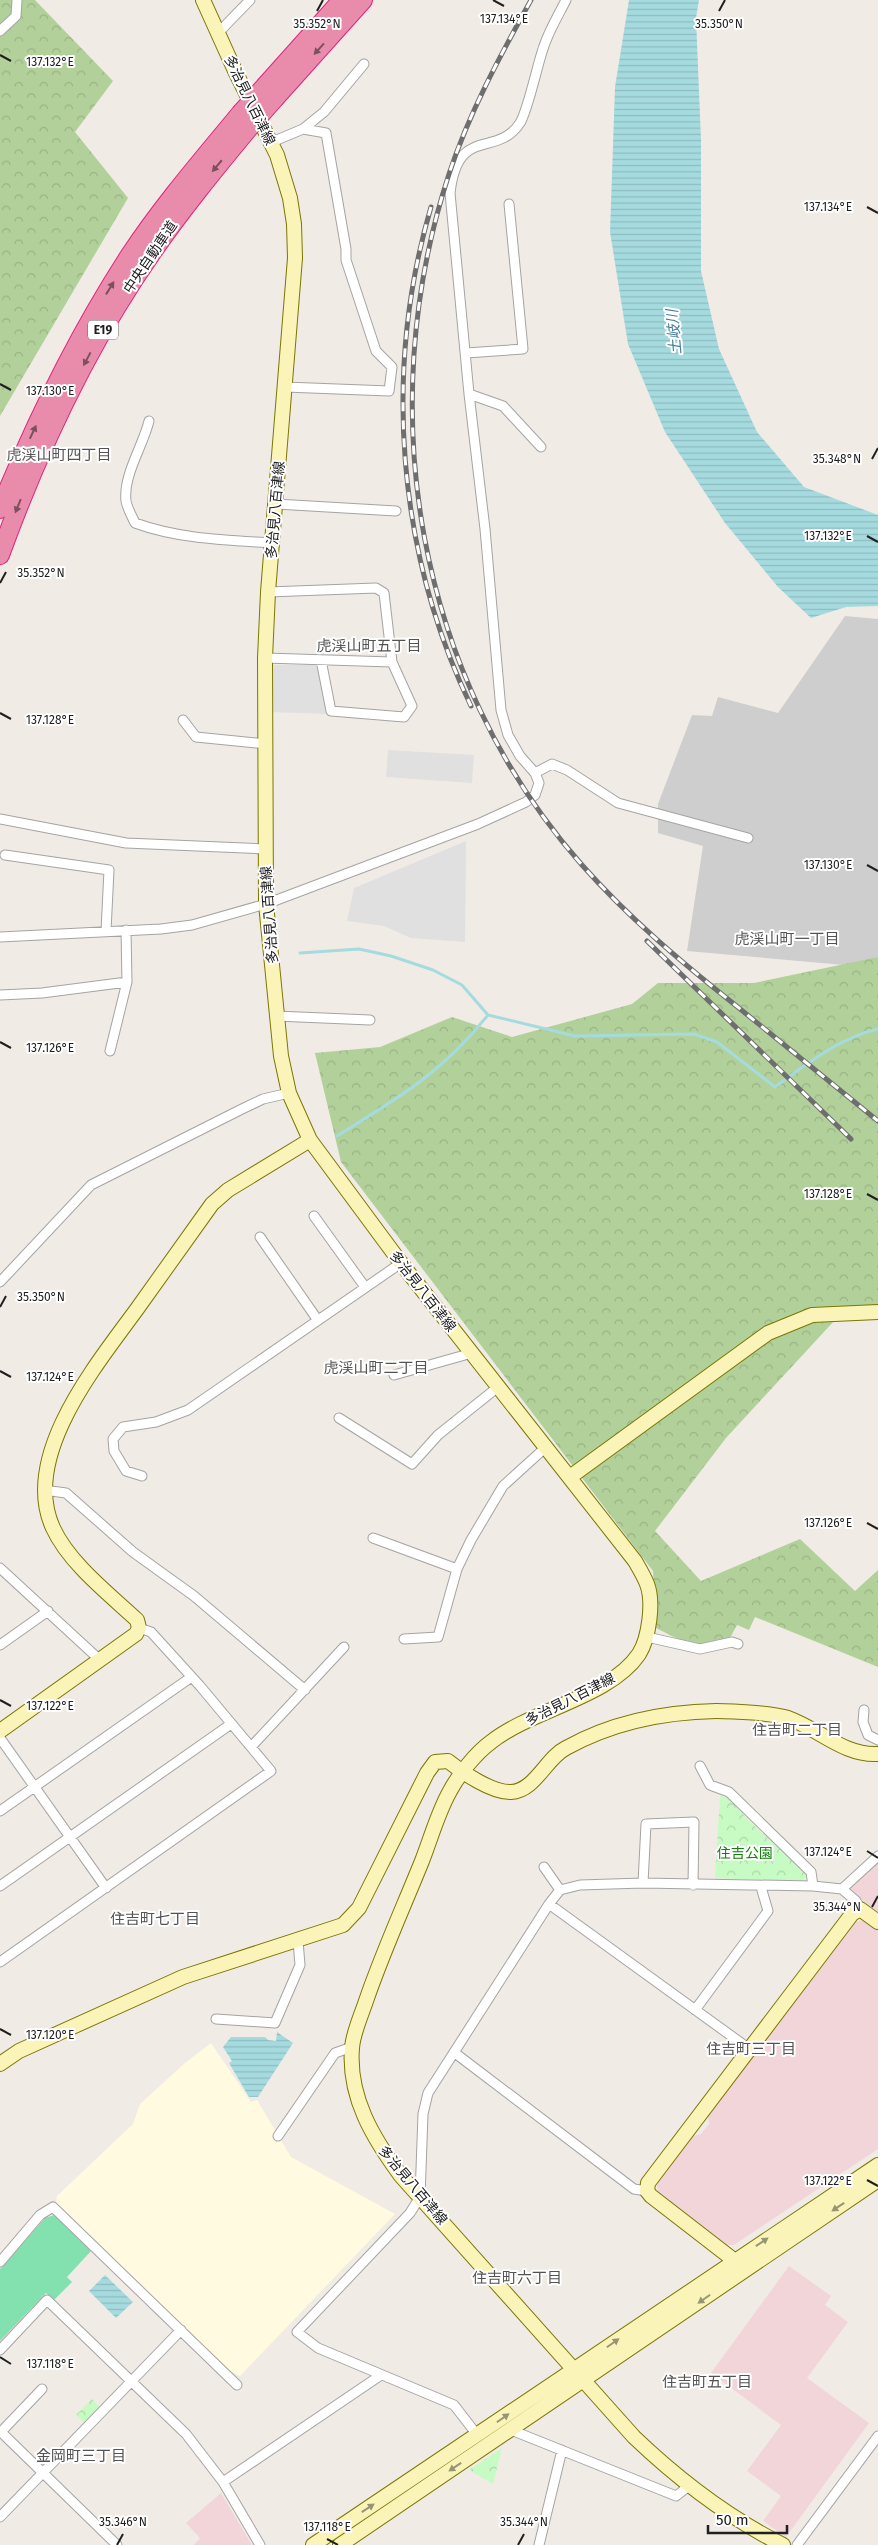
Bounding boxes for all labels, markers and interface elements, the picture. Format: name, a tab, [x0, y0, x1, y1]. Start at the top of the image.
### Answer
text: 137.134°E	[480, 12, 528, 26]
text: 35.352°N	[293, 17, 341, 31]
text: 35.350°N	[695, 17, 743, 31]
one-way arrow	[313, 43, 325, 55]
street label: 多治見八百津線	[220, 52, 279, 148]
text: 137.132°E	[26, 55, 74, 69]
one-way arrow	[211, 160, 222, 173]
text: 137.134°E	[804, 200, 852, 214]
street label: 中央自動車道	[120, 218, 181, 297]
one-way arrow	[105, 282, 114, 295]
water label: 土岐川	[663, 307, 685, 355]
road number: E19	[88, 320, 118, 340]
one-way arrow	[83, 351, 91, 366]
text: 137.130°E	[26, 384, 74, 398]
one-way arrow	[30, 425, 38, 439]
district label: 虎渓山町四丁目	[6, 446, 112, 464]
text: 35.348°N	[813, 452, 861, 466]
street label: 多治見八百津線	[263, 460, 288, 560]
one-way arrow	[14, 499, 22, 514]
text: 137.132°E	[804, 529, 852, 543]
text: 35.352°N	[17, 566, 65, 580]
district label: 虎渓山町五丁目	[316, 637, 422, 655]
text: 137.128°E	[26, 713, 74, 727]
text: 137.130°E	[804, 858, 852, 872]
street label: 多治見八百津線	[258, 865, 281, 964]
district label: 虎渓山町一丁目	[734, 930, 840, 948]
text: 137.126°E	[26, 1041, 74, 1055]
text: 137.128°E	[804, 1187, 852, 1201]
street label: 多治見八百津線	[386, 1247, 459, 1335]
text: 35.350°N	[17, 1290, 65, 1304]
district label: 虎渓山町二丁目	[323, 1359, 429, 1377]
text: 137.124°E	[26, 1370, 74, 1384]
text: 137.126°E	[804, 1516, 852, 1530]
street label: 多治見八百津線	[523, 1670, 618, 1729]
text: 137.122°E	[26, 1699, 74, 1713]
district label: 住吉町二丁目	[752, 1721, 842, 1739]
park label: 住吉公園	[717, 1845, 773, 1862]
text: 137.124°E	[804, 1845, 852, 1859]
text: 35.344°N	[813, 1900, 861, 1914]
district label: 住吉町七丁目	[110, 1910, 200, 1928]
text: 137.120°E	[26, 2028, 74, 2042]
district label: 住吉町三丁目	[706, 2040, 796, 2058]
street label: 多治見八百津線	[375, 2142, 451, 2228]
text: 137.122°E	[804, 2174, 852, 2188]
one-way arrow	[831, 2202, 844, 2212]
one-way arrow	[756, 2237, 769, 2247]
district label: 住吉町六丁目	[472, 2269, 562, 2287]
one-way arrow	[697, 2294, 710, 2304]
one-way arrow	[606, 2338, 620, 2348]
text: 137.118°E	[26, 2357, 74, 2371]
district label: 住吉町五丁目	[662, 2373, 752, 2391]
one-way arrow	[496, 2413, 510, 2423]
district label: 金岡町三丁目	[36, 2447, 126, 2465]
one-way arrow	[448, 2463, 462, 2472]
scale bar	[708, 2502, 787, 2534]
one-way arrow	[361, 2503, 374, 2513]
text: 50 m	[716, 2511, 749, 2529]
text: 35.346°N	[99, 2515, 147, 2529]
text: 35.344°N	[500, 2515, 548, 2529]
text: 137.118°E	[303, 2520, 351, 2534]

